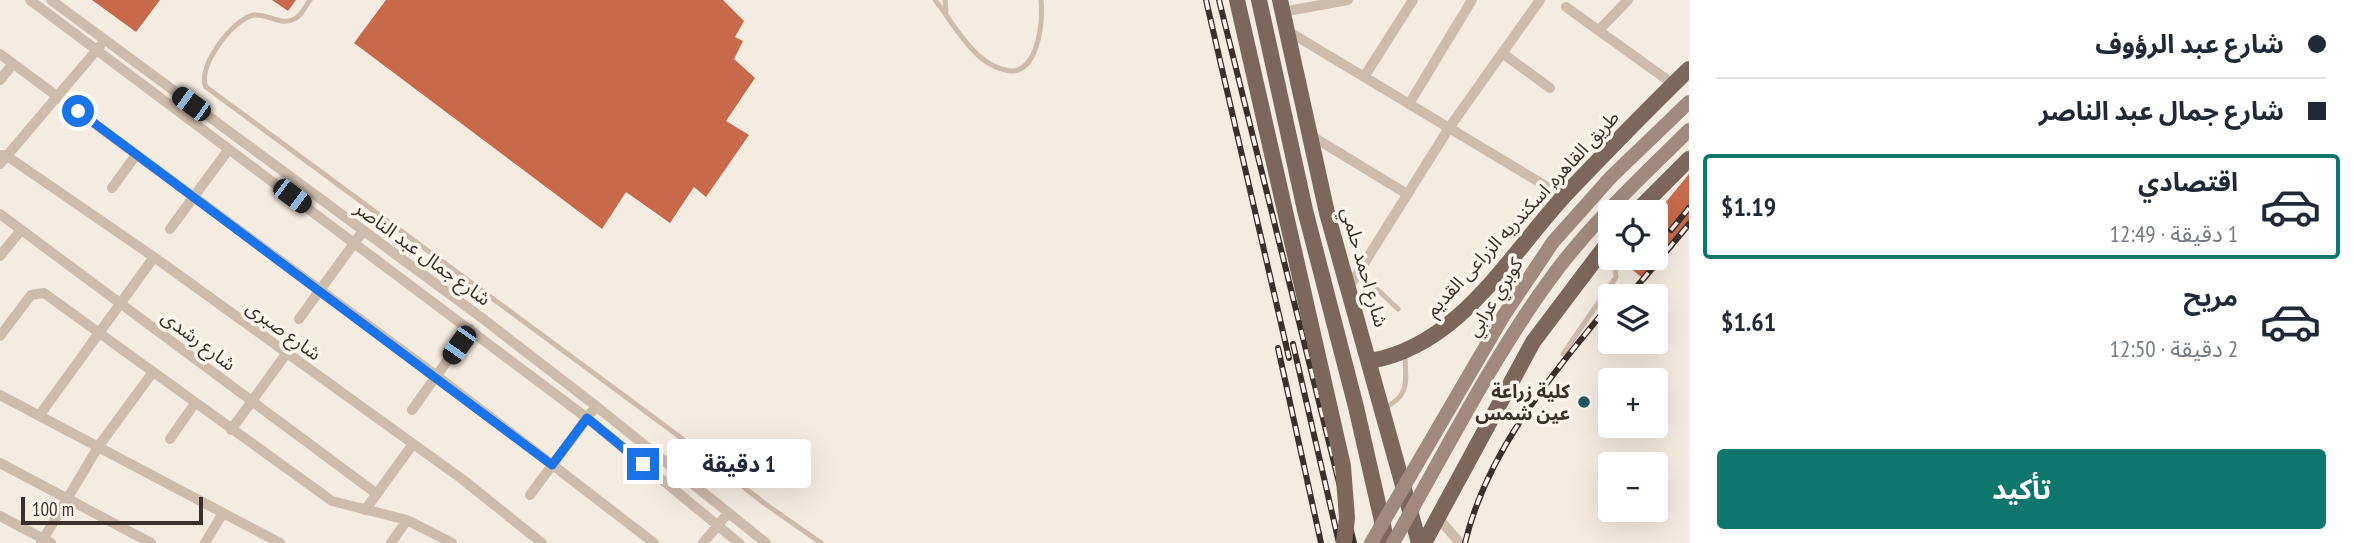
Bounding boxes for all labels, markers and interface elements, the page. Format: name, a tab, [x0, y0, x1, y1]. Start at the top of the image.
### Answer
text: شارع عبد الرؤوف	[2095, 27, 2284, 60]
car	[168, 83, 215, 125]
text: شارع جمال عبد الناصر	[2039, 94, 2284, 127]
route start	[62, 95, 94, 127]
street label: طريق القاهره, اسكندريه الزراعى القديم	[1420, 105, 1626, 323]
text: اقتصادي	[2138, 165, 2238, 198]
car	[269, 175, 316, 217]
icon: car	[2259, 175, 2322, 238]
text: $1.19	[1721, 190, 1776, 223]
street label: شارع جمال عبد الناصر	[348, 195, 496, 312]
map controls	[1598, 200, 1668, 522]
button: locate	[1598, 200, 1668, 270]
street label: شارع احمد حلمي	[1333, 204, 1394, 331]
text: 1 دقيقة · 12:49	[2110, 219, 2238, 248]
street label: كوبري عرابي	[1460, 252, 1531, 343]
text: مريح	[2183, 280, 2238, 313]
button: layers	[1598, 284, 1668, 354]
icon: car	[2259, 290, 2322, 353]
street label: شارع صبرى	[241, 295, 326, 367]
street label: شارع رشدى	[156, 304, 241, 377]
text: $1.61	[1721, 305, 1776, 338]
car	[439, 322, 480, 368]
text: 2 دقيقة · 12:50	[2110, 334, 2238, 363]
button: +	[1598, 368, 1668, 438]
place label: كلية زراعة عين شمس	[1475, 379, 1570, 425]
marker: كلية زراعة عين شمس	[1576, 394, 1592, 410]
callout: 1 دقيقة	[668, 440, 811, 489]
route end	[627, 448, 659, 480]
text: 1 دقيقة	[702, 449, 776, 478]
button: تأكيد	[1717, 449, 2326, 529]
button: −	[1598, 452, 1668, 522]
scale bar	[21, 494, 203, 526]
text: 100 m	[32, 497, 74, 521]

